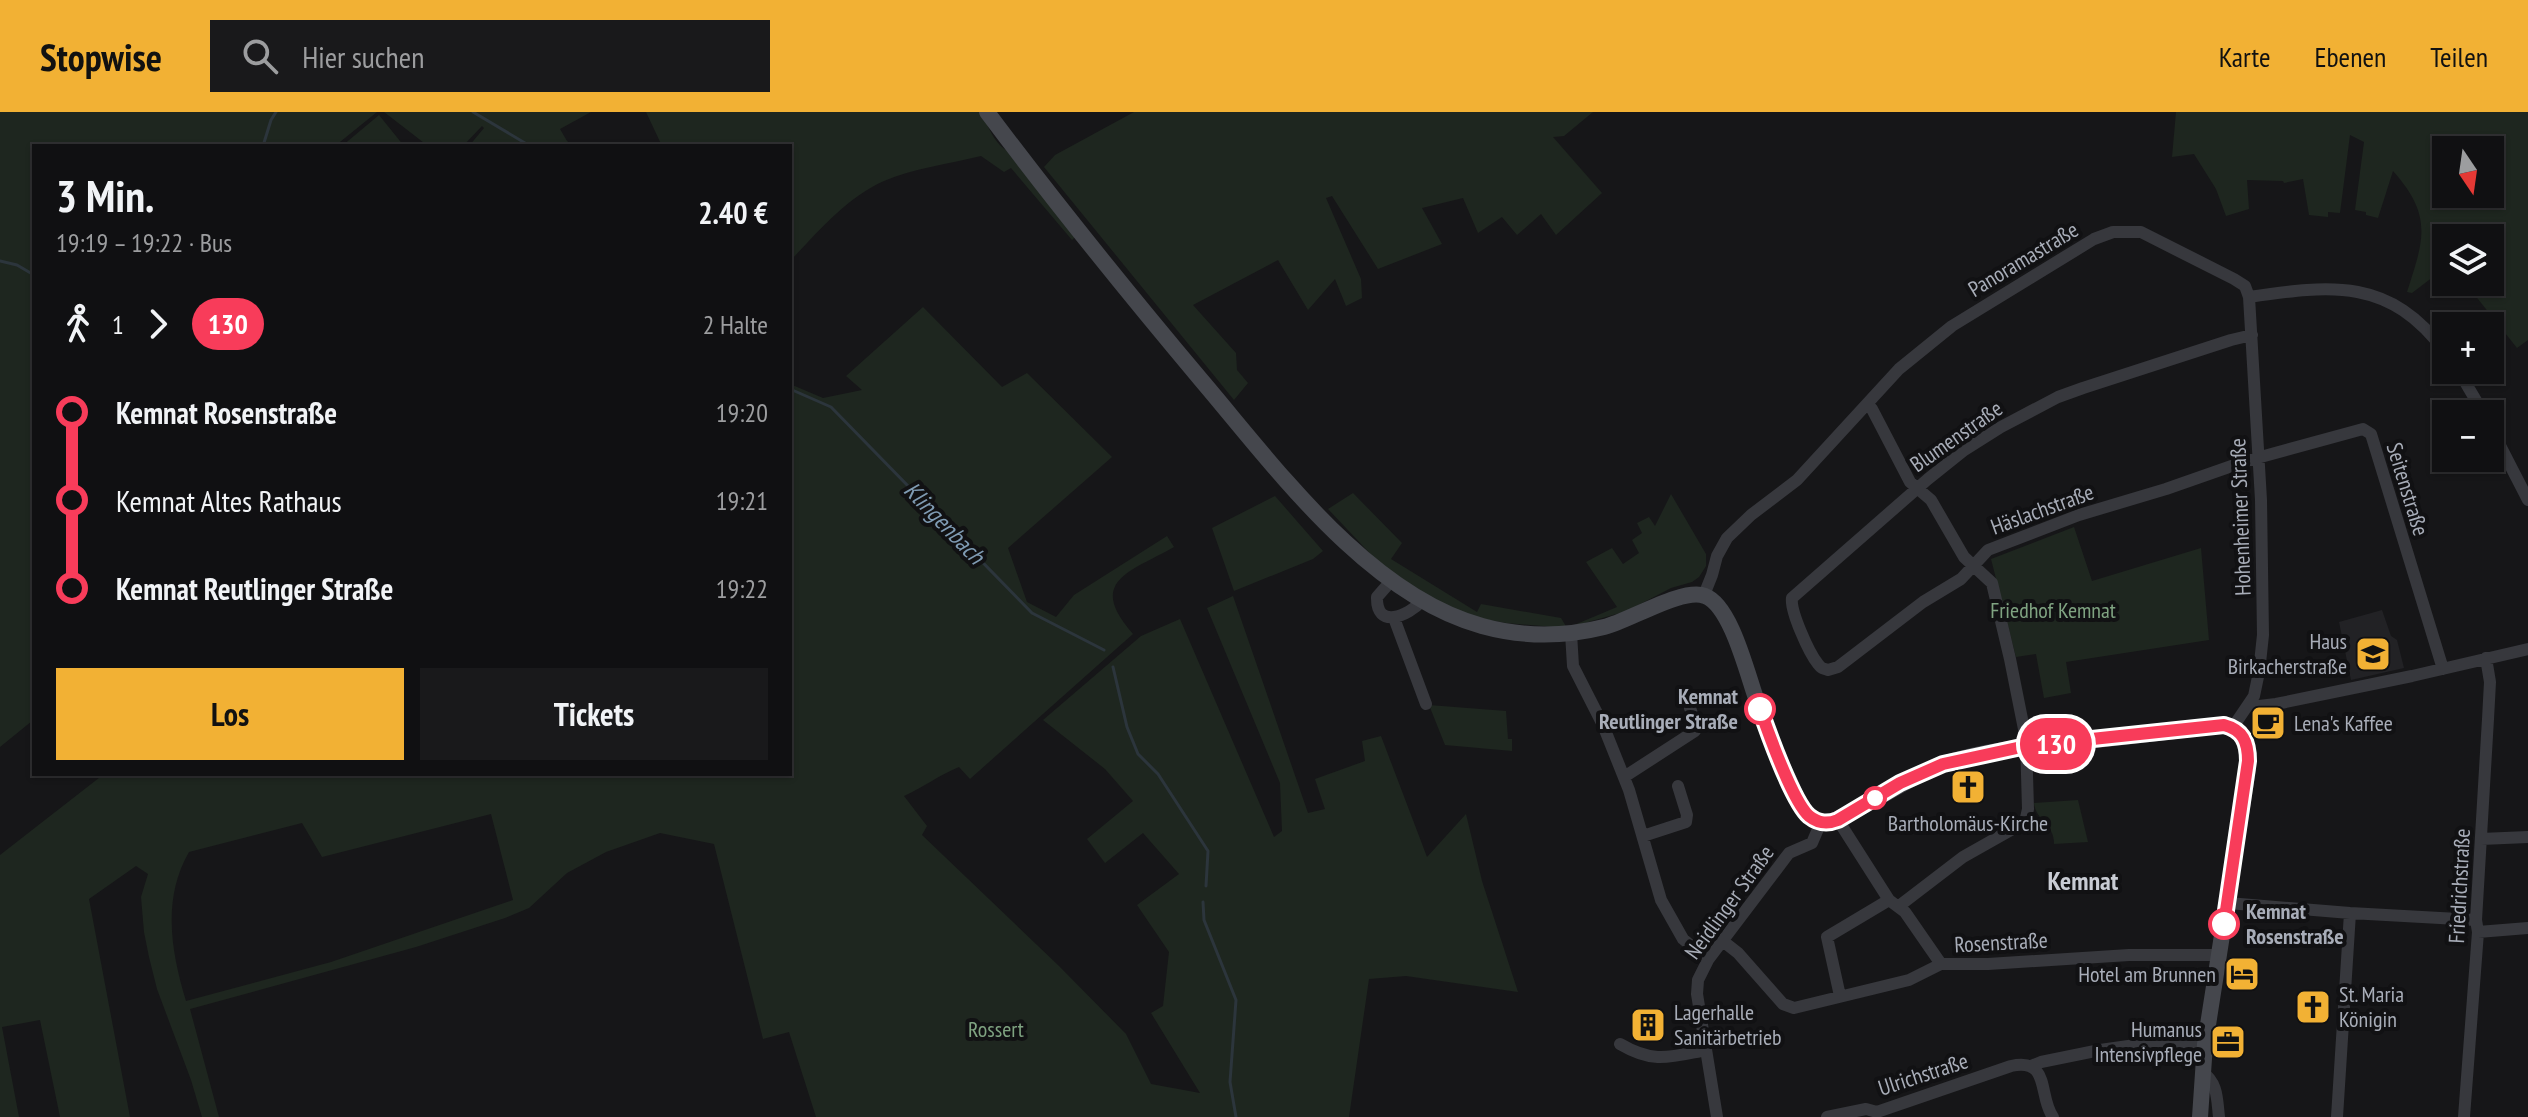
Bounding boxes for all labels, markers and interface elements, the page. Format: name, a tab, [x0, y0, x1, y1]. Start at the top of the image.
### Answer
search box	[210, 20, 770, 92]
text: Stopwise	[40, 32, 162, 81]
icon: search	[238, 34, 282, 78]
text: Hier suchen	[302, 37, 424, 76]
text: Karte	[2219, 38, 2270, 75]
text: Ebenen	[2314, 38, 2386, 75]
text: Teilen	[2430, 38, 2488, 75]
north arrow	[2432, 136, 2504, 208]
map controls	[2432, 136, 2504, 472]
text: 3 Min.	[56, 167, 154, 224]
text: 2.40 €	[698, 193, 768, 232]
street label: Panoramastraße	[1963, 215, 2083, 303]
button: layers	[2432, 224, 2504, 296]
text: 19:19 – 19:22 · Bus	[56, 226, 232, 259]
icon: walk	[56, 302, 100, 346]
icon: forward	[136, 302, 180, 346]
text: 130	[208, 305, 248, 342]
text: 1	[112, 308, 124, 341]
text: 2 Halte	[703, 308, 768, 341]
button: +	[2432, 312, 2504, 384]
text: Kemnat Rosenstraße	[116, 393, 337, 432]
street label: Blumenstraße	[1904, 394, 2008, 478]
text: 19:20	[716, 396, 768, 429]
button: −	[2432, 400, 2504, 472]
street label: Hohenheimer Straße	[2223, 438, 2257, 596]
street label: Seitenstraße	[2381, 439, 2435, 539]
water label: Klingenbach	[897, 475, 992, 572]
street label: Häslachstraße	[1987, 477, 2097, 541]
text: Kemnat Altes Rathaus	[116, 481, 342, 520]
text: 19:21	[716, 484, 768, 517]
text: Kemnat Reutlinger Straße	[116, 569, 393, 608]
text: 19:22	[716, 572, 768, 605]
park label: Friedhof Kemnat	[1990, 596, 2116, 624]
place label: Haus Birkacherstraße	[2228, 627, 2347, 680]
school or university icon: Haus Birkacherstraße	[2354, 635, 2392, 673]
button: Los	[56, 668, 404, 760]
button: Tickets	[420, 668, 768, 760]
place label: Kemnat Reutlinger Straße	[1599, 682, 1739, 735]
marker: Kemnat Reutlinger Straße	[1745, 694, 1775, 724]
cafe icon: Lena's Kaffee	[2249, 704, 2287, 742]
place label: Lena's Kaffee	[2294, 709, 2393, 737]
line badge: 130	[2010, 718, 2102, 770]
text: 130	[2036, 725, 2076, 762]
church icon: Bartholomäus-Kirche	[1949, 768, 1987, 806]
unlabelled marker	[1864, 787, 1886, 809]
place label: Bartholomäus-Kirche	[1888, 809, 2048, 837]
street label: Friedrichstraße	[2442, 828, 2476, 944]
street label: Neidlinger Straße	[1678, 839, 1780, 965]
district label: Kemnat	[2048, 864, 2119, 897]
place label: Kemnat Rosenstraße	[2246, 897, 2344, 950]
marker: Kemnat Rosenstraße	[2209, 909, 2239, 939]
street label: Rosenstraße	[1954, 926, 2048, 958]
hotel icon: Hotel am Brunnen	[2223, 955, 2261, 993]
place label: Hotel am Brunnen	[2078, 960, 2216, 988]
place label: St. Maria Königin	[2339, 980, 2404, 1033]
church icon: St. Maria Königin	[2294, 988, 2332, 1026]
place label: Lagerhalle Sanitärbetrieb	[1674, 998, 1782, 1051]
building icon: Lagerhalle Sanitärbetrieb	[1629, 1006, 1667, 1044]
park label: Rossert	[968, 1015, 1024, 1043]
place label: Humanus Intensivpflege	[2094, 1015, 2202, 1068]
office icon: Humanus Intensivpflege	[2209, 1023, 2247, 1061]
street label: Ulrichstraße	[1874, 1046, 1972, 1102]

